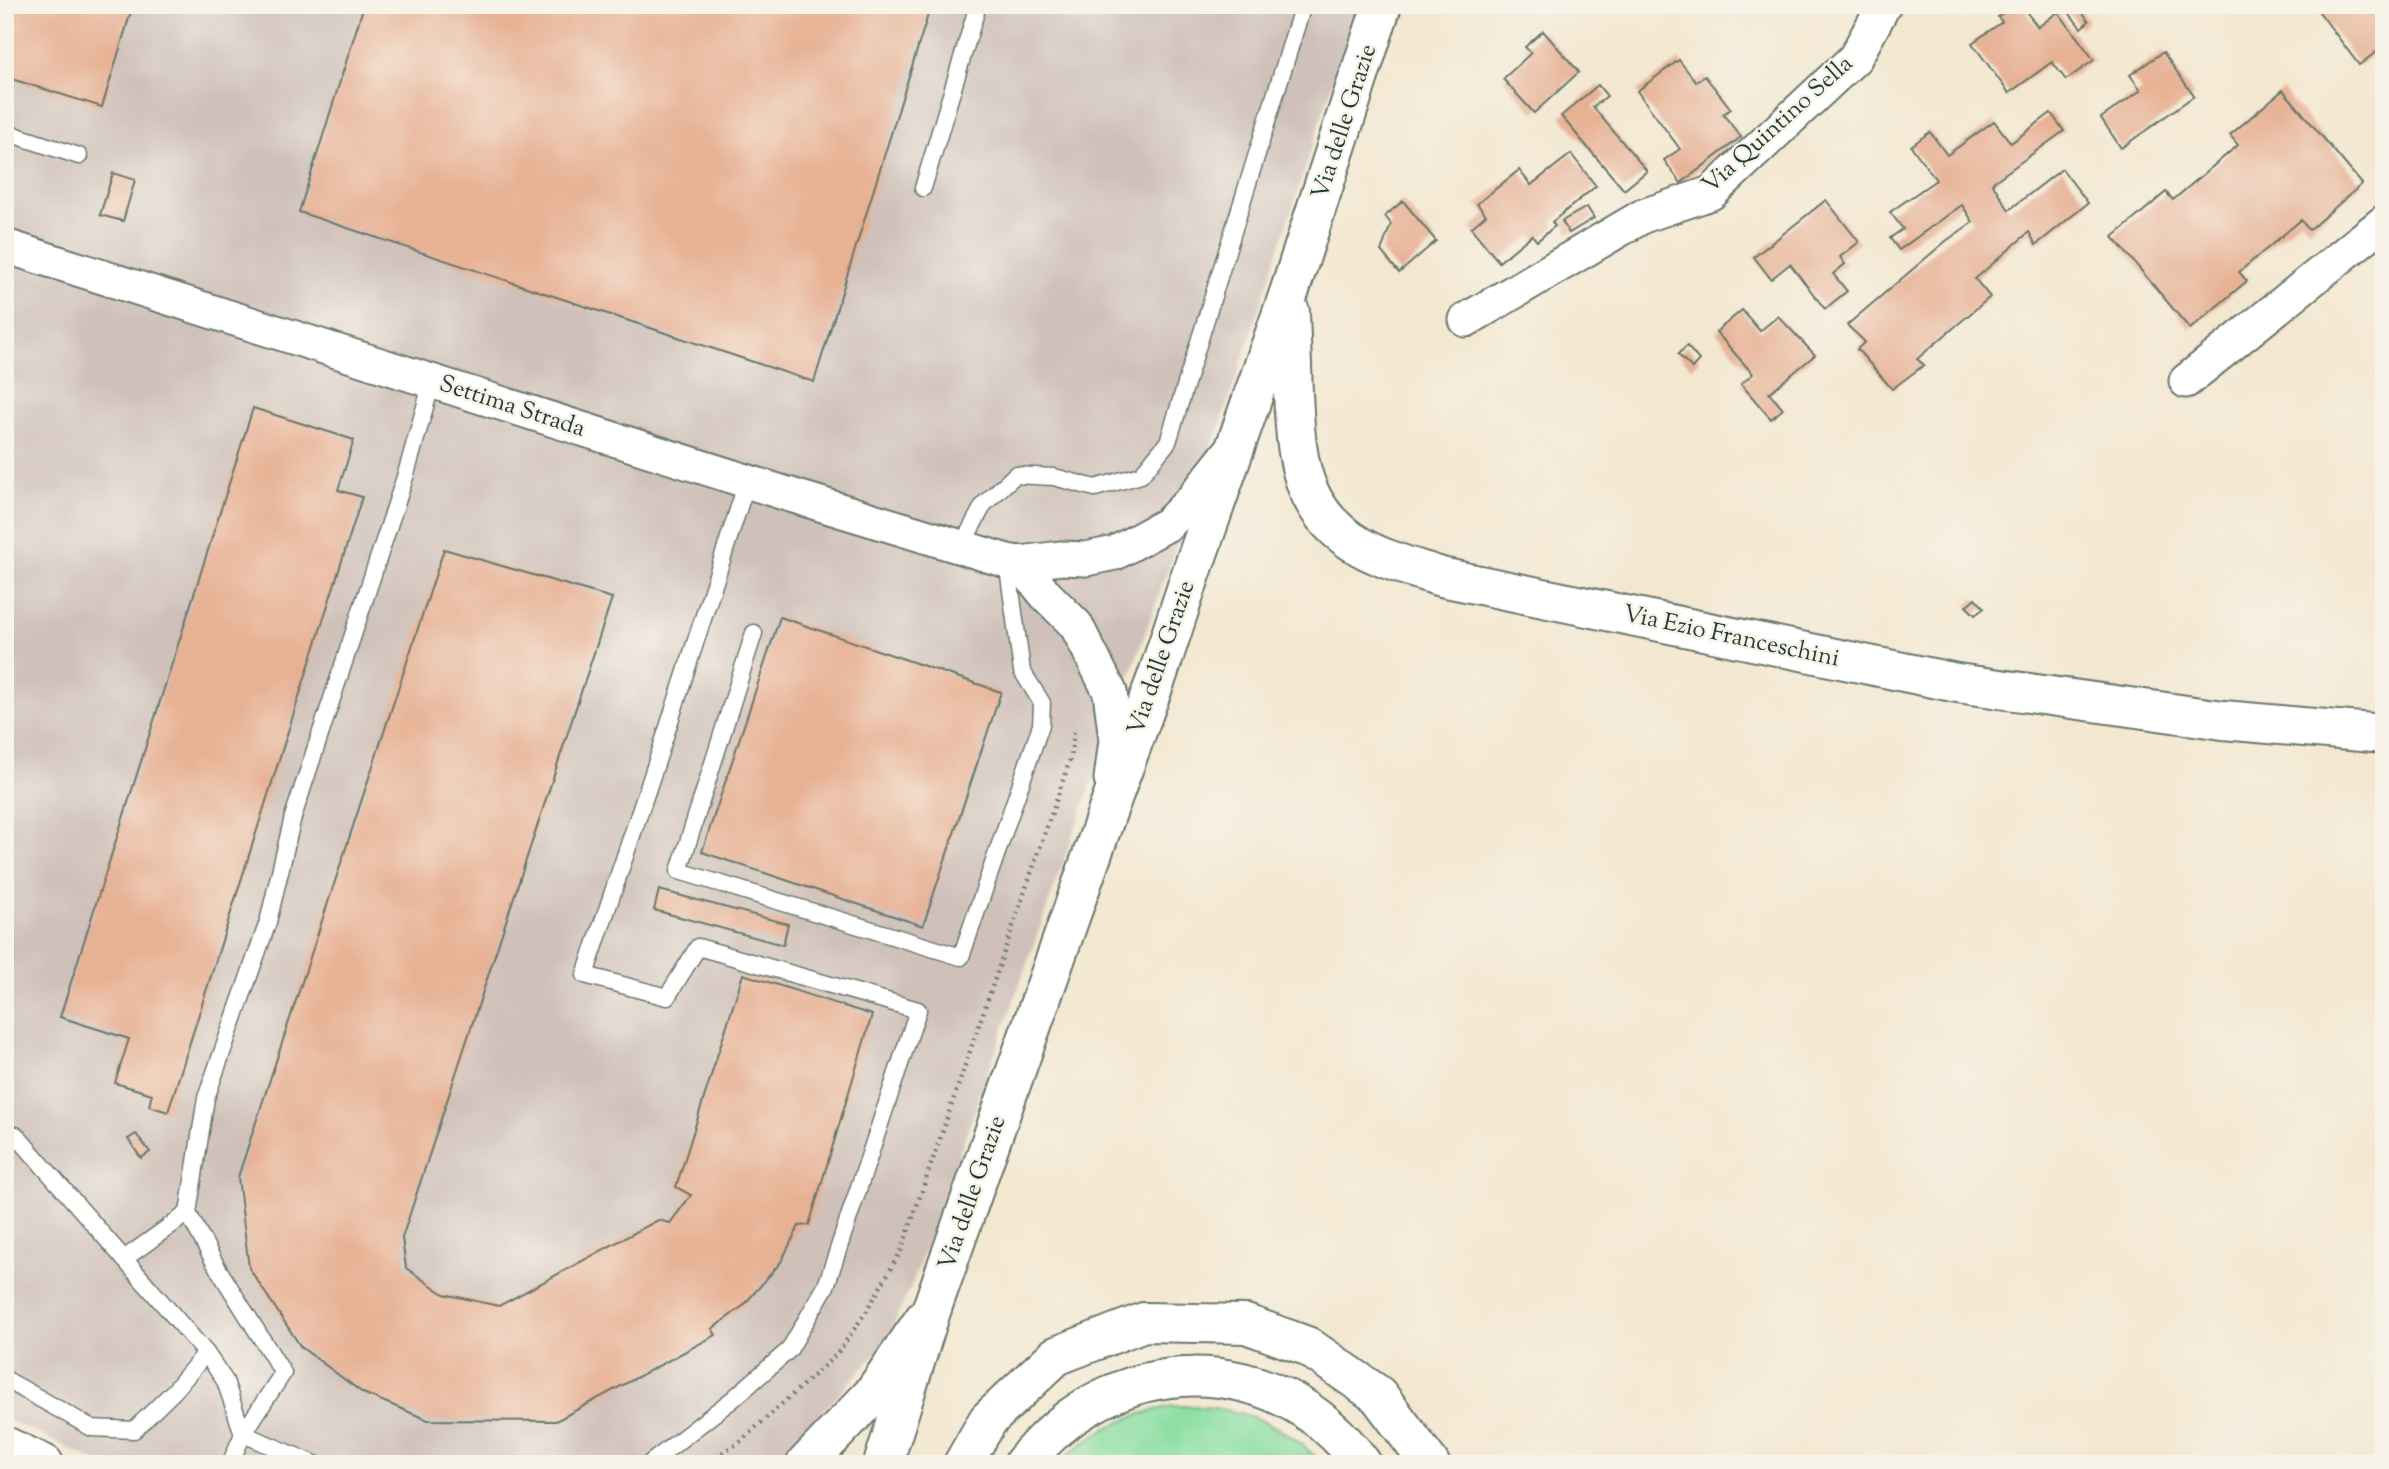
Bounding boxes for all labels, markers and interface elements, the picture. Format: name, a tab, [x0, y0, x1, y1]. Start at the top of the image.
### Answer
street label: Via delle Grazie	[1304, 40, 1386, 204]
street label: Via Quintino Sella	[1695, 48, 1861, 202]
street label: Settima Strada	[435, 367, 589, 447]
street label: Via delle Grazie	[1120, 576, 1204, 740]
street label: Via Ezio Franceschini	[1620, 597, 1843, 677]
street label: Via delle Grazie	[931, 1111, 1015, 1275]

